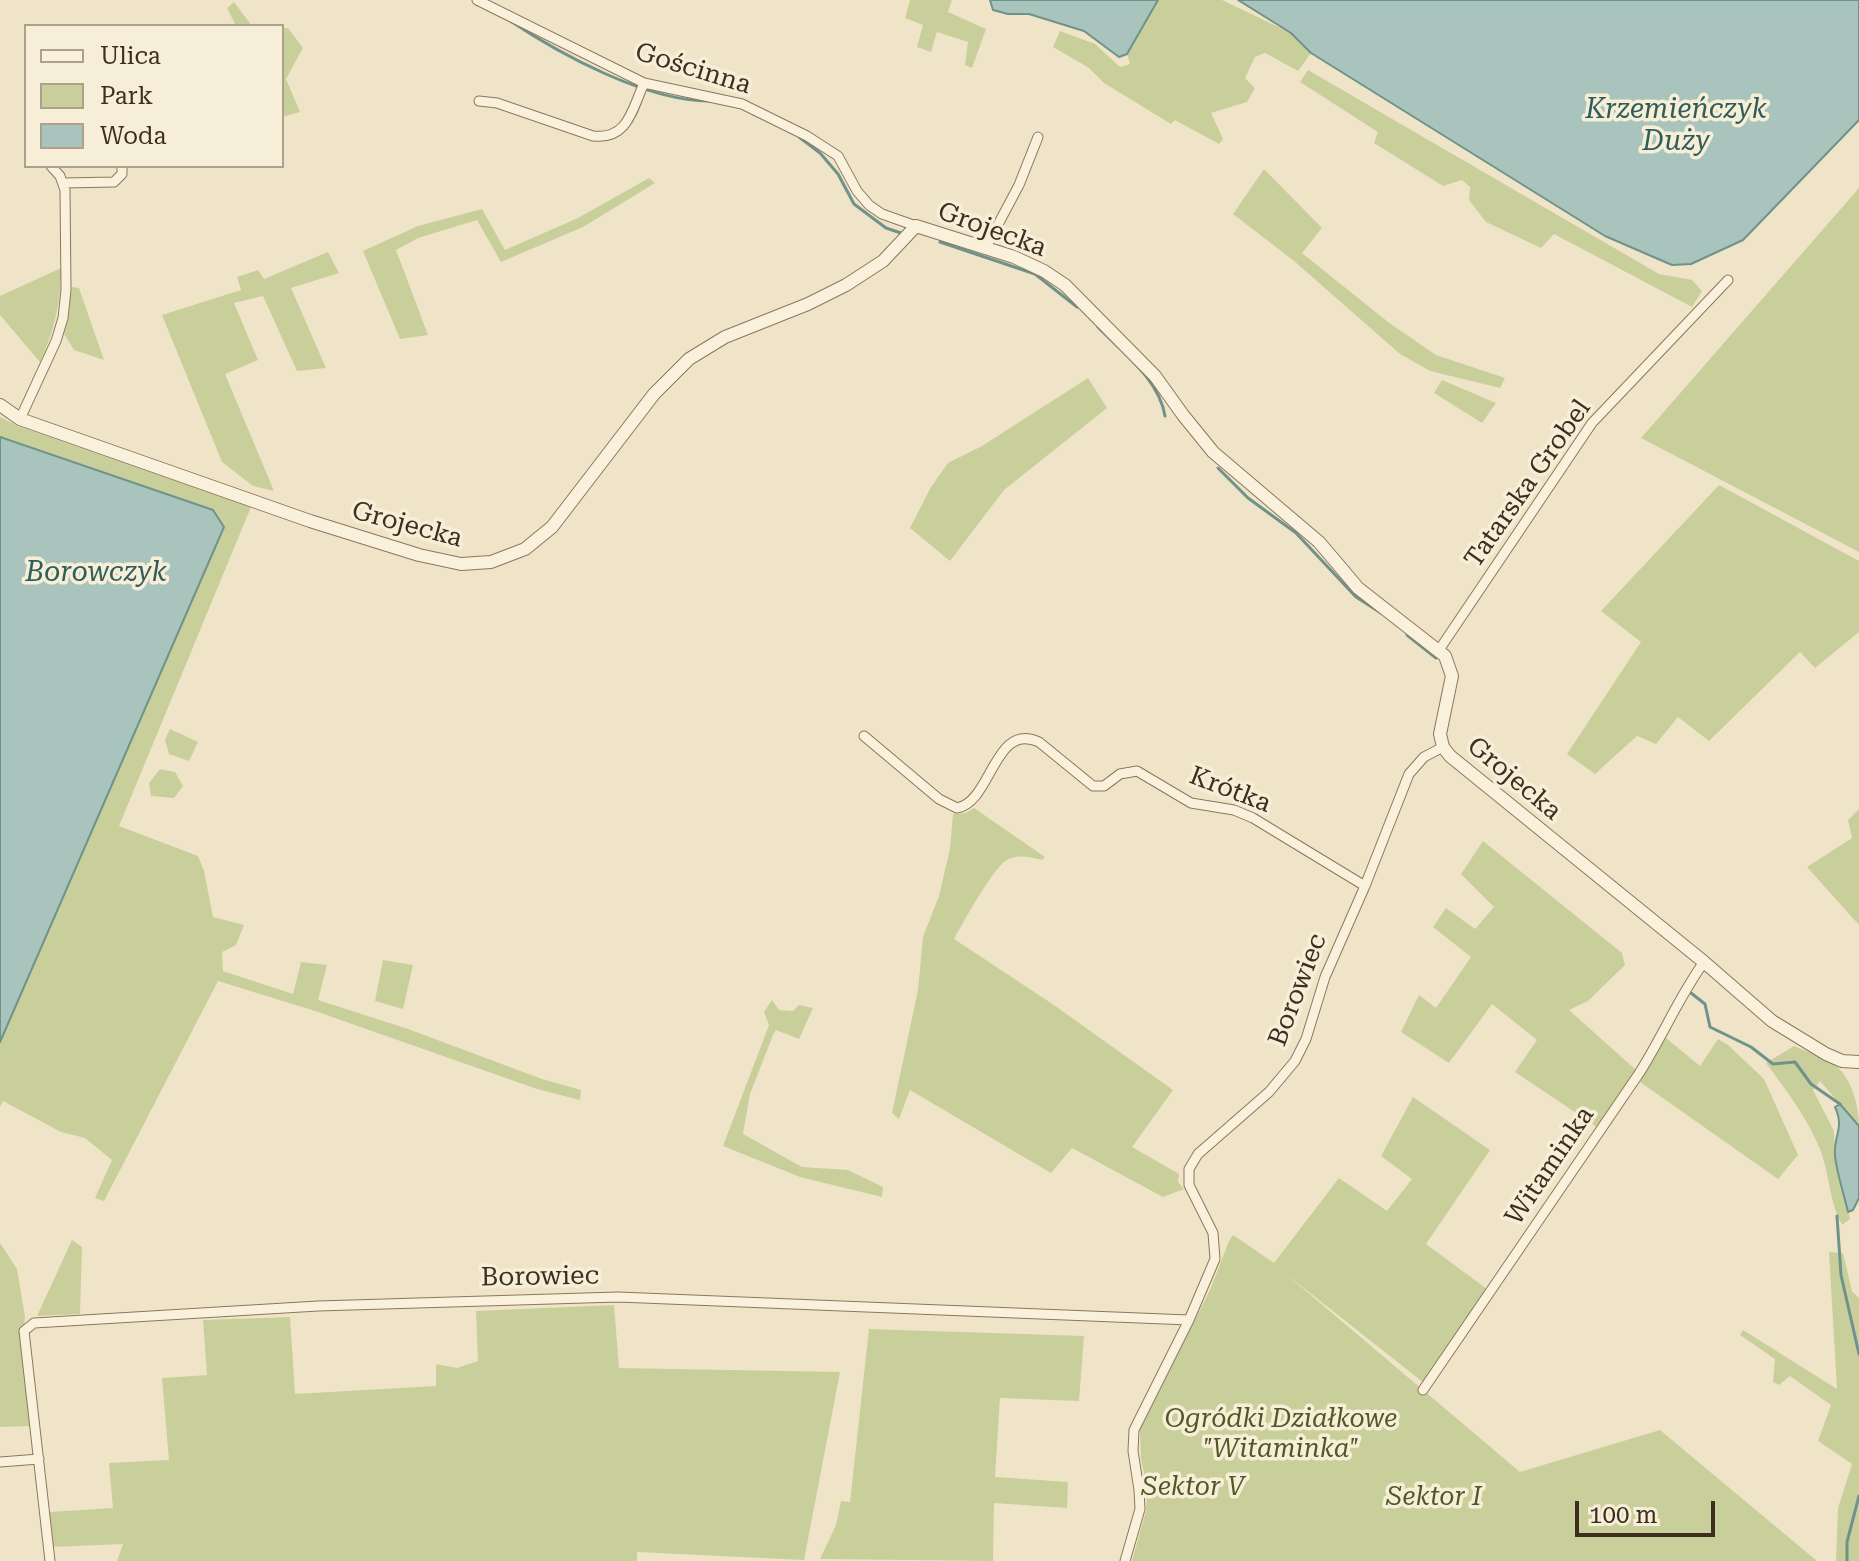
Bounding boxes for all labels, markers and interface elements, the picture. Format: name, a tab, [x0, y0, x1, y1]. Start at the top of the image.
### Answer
legend	[24, 24, 284, 168]
street label: Gościnna	[631, 37, 755, 101]
text: Ulica	[100, 42, 161, 70]
text: Park	[100, 82, 153, 110]
water label: Krzemieńczyk Duży	[1585, 93, 1767, 159]
text: Woda	[100, 122, 166, 150]
street label: Grojecka	[934, 196, 1050, 264]
street label: Tatarska Grobel	[1458, 394, 1598, 574]
street label: Grojecka	[348, 495, 466, 555]
water label: Borowczyk	[25, 556, 167, 590]
street label: Grojecka	[1461, 731, 1567, 827]
street label: Krótka	[1185, 760, 1275, 820]
street label: Borowiec	[1262, 929, 1334, 1051]
street label: Witaminka	[1499, 1101, 1601, 1231]
street label: Borowiec	[481, 1260, 599, 1294]
park label: Ogródki Działkowe "Witaminka"	[1165, 1403, 1397, 1464]
park label: Sektor V	[1142, 1471, 1244, 1503]
park label: Sektor I	[1386, 1481, 1482, 1513]
scale bar	[1579, 1485, 1719, 1535]
text: 100 m	[1589, 1501, 1657, 1529]

